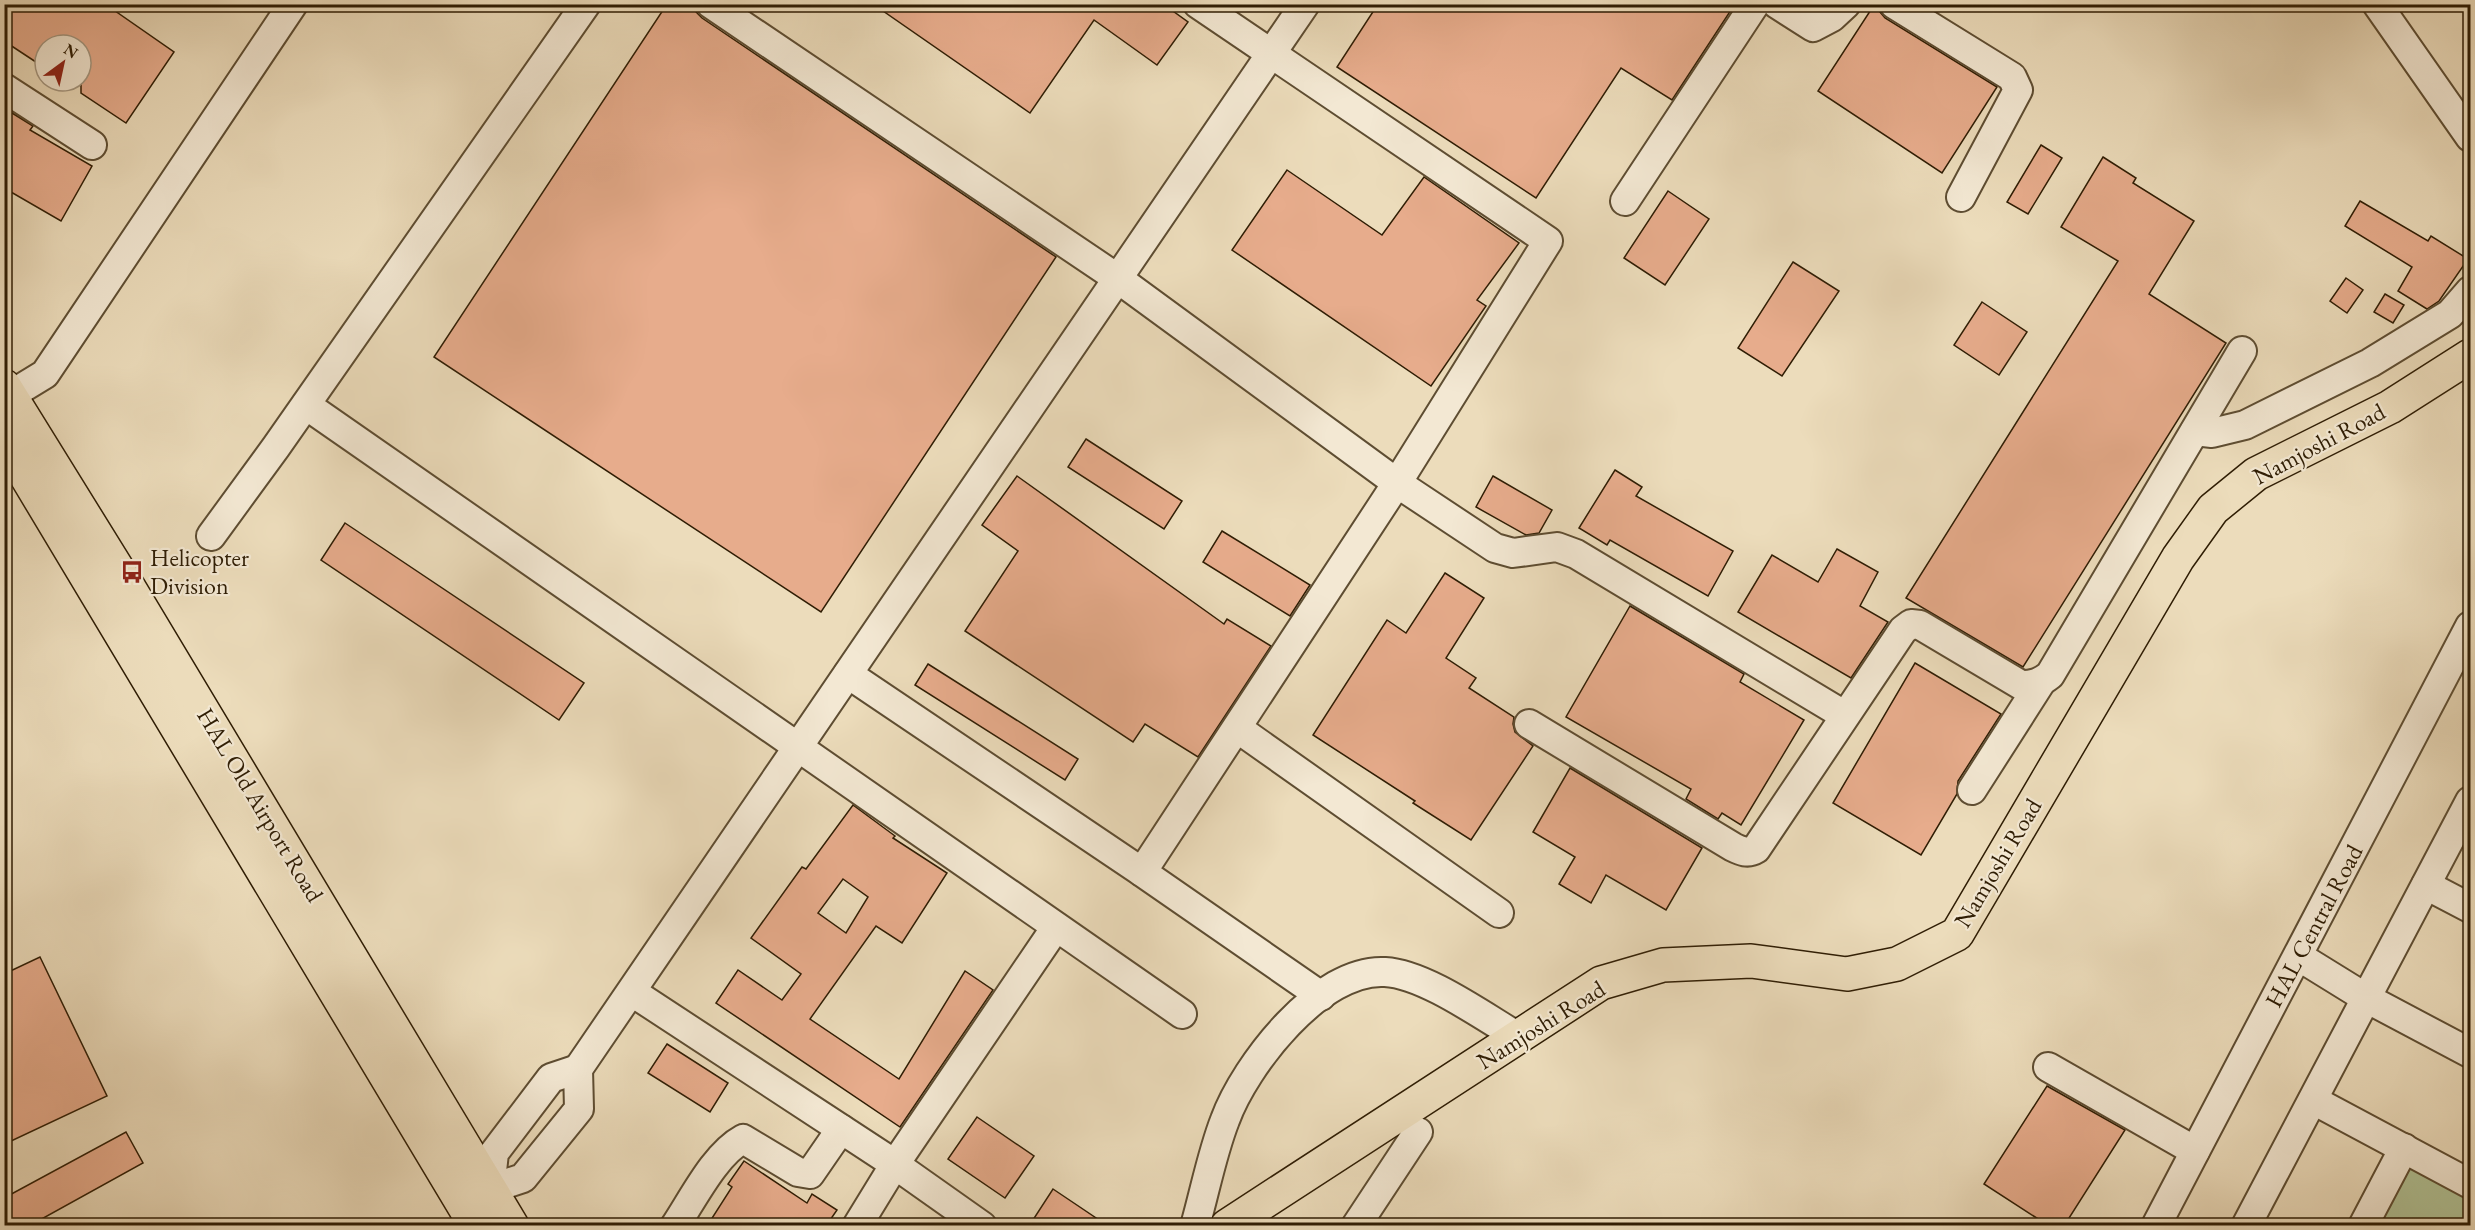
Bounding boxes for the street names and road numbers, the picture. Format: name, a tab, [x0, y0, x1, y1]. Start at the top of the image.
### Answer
street label: Namjoshi Road	[2247, 395, 2391, 491]
street label: HAL Old Airport Road	[190, 702, 331, 908]
street label: Namjoshi Road	[1947, 792, 2049, 933]
street label: HAL Central Road	[2258, 838, 2370, 1012]
street label: Namjoshi Road	[1471, 972, 1611, 1076]

